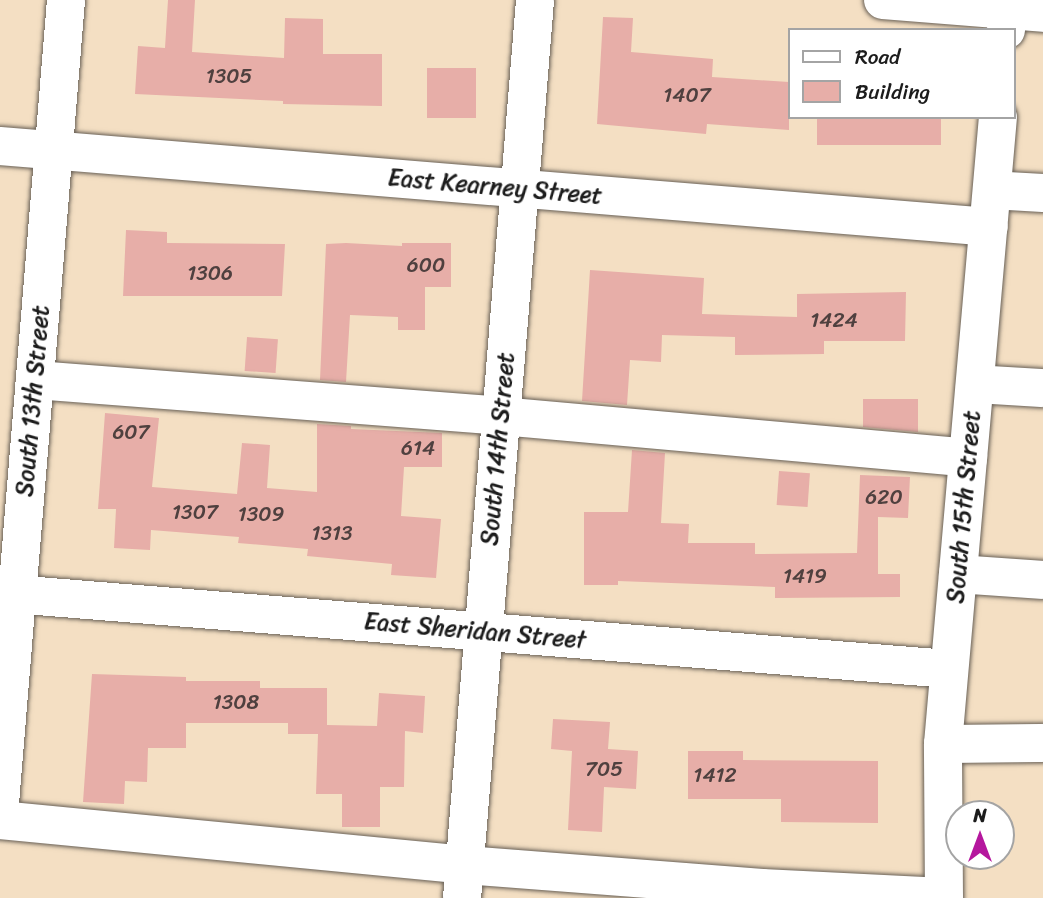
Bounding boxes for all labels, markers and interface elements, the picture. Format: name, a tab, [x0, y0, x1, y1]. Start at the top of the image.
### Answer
legend	[788, 28, 1015, 119]
text: Road	[855, 38, 900, 76]
house number: 1305	[206, 63, 252, 89]
text: Building	[855, 73, 930, 111]
house number: 1407	[663, 82, 711, 108]
street label: East Kearney Street	[387, 163, 603, 211]
house number: 600	[407, 252, 445, 278]
house number: 1306	[187, 260, 233, 286]
street label: South 13th Street	[10, 304, 56, 498]
house number: 1424	[810, 307, 858, 333]
street label: South 14th Street	[475, 351, 521, 547]
street label: South 15th Street	[941, 409, 987, 605]
house number: 607	[112, 419, 150, 445]
house number: 614	[401, 435, 435, 461]
house number: 620	[865, 484, 903, 510]
house number: 1307	[172, 499, 218, 525]
house number: 1309	[238, 501, 284, 527]
house number: 1313	[311, 520, 353, 546]
house number: 1419	[783, 563, 827, 589]
street label: East Sheridan Street	[363, 607, 587, 655]
house number: 1308	[213, 689, 259, 715]
house number: 705	[585, 756, 623, 782]
house number: 1412	[693, 762, 737, 788]
text: N	[973, 799, 987, 832]
north arrow	[945, 800, 1015, 870]

